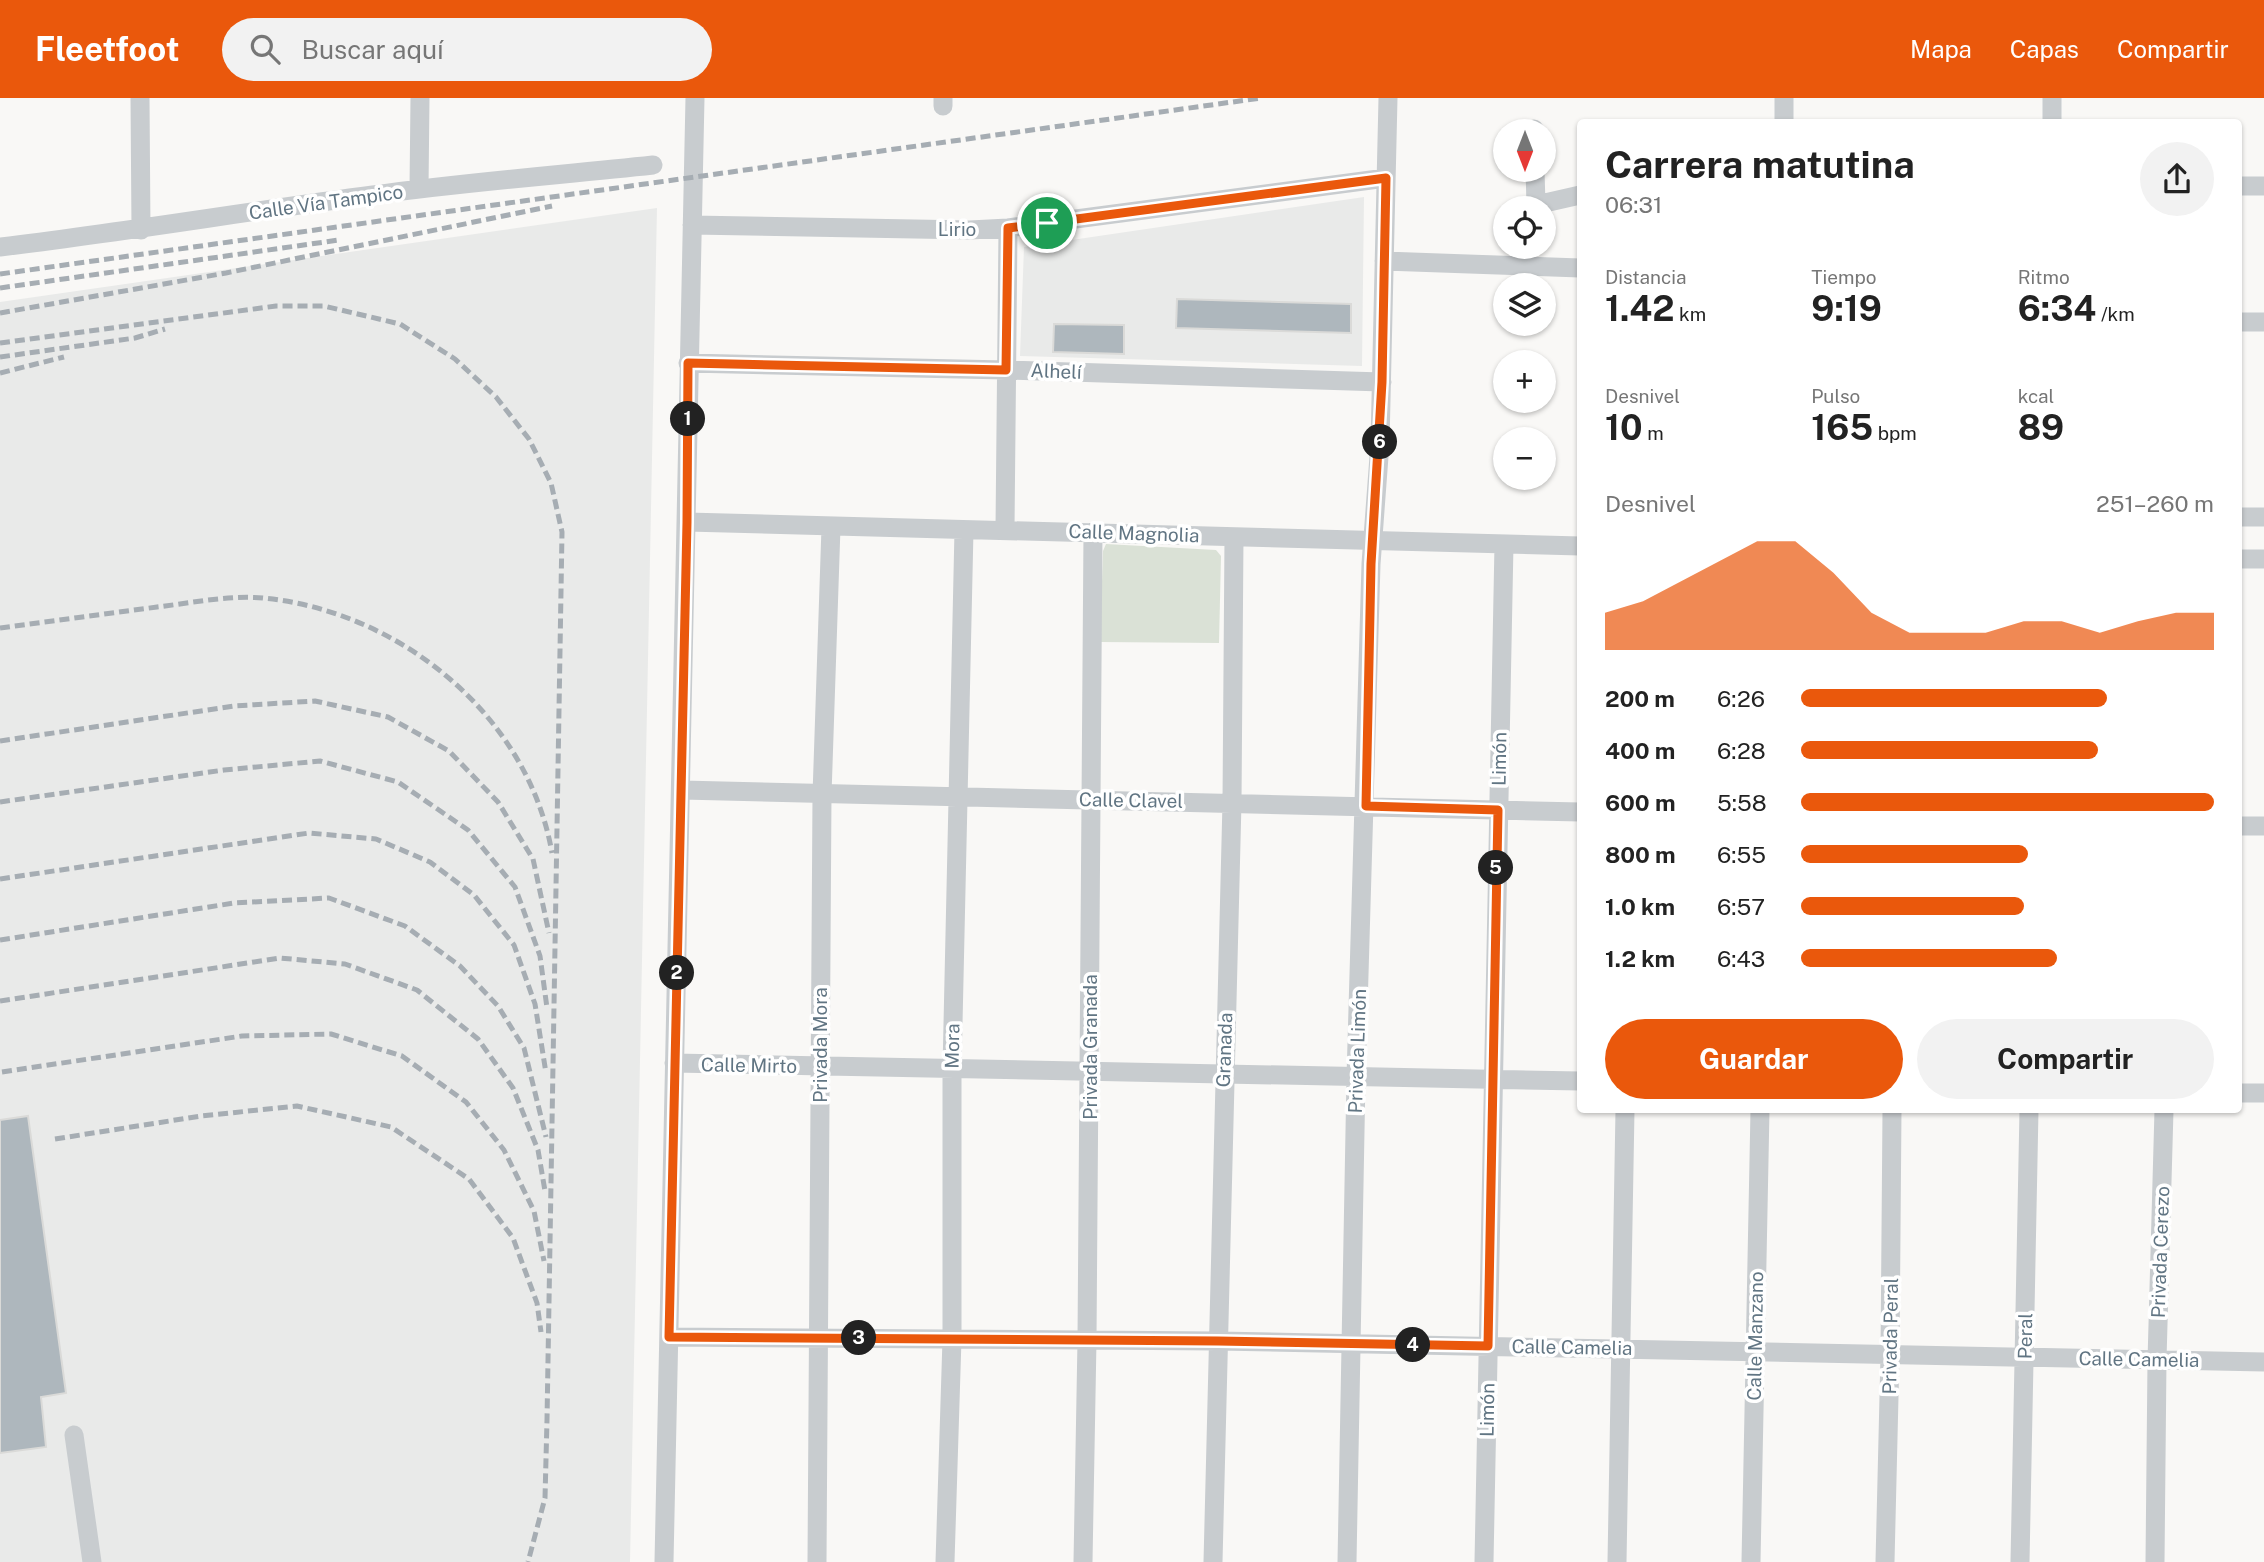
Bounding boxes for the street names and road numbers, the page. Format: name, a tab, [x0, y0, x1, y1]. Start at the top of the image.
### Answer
street label: Calle Vía Tampico	[247, 180, 405, 224]
street label: Lirio	[938, 218, 976, 240]
street label: Alhelí	[1030, 359, 1082, 383]
street label: Calle Magnolia	[1068, 520, 1200, 546]
street label: Limón	[1488, 732, 1510, 786]
street label: Calle Clavel	[1079, 788, 1183, 812]
street label: Privada Granada	[1079, 974, 1101, 1120]
street label: Privada Mora	[809, 987, 831, 1103]
street label: Privada Limón	[1344, 988, 1370, 1114]
street label: Granada	[1212, 1012, 1236, 1088]
street label: Mora	[941, 1023, 963, 1069]
street label: Calle Mirto	[701, 1053, 797, 1077]
street label: Privada Cerezo	[2147, 1186, 2173, 1318]
street label: Calle Manzano	[1743, 1271, 1767, 1401]
street label: Privada Peral	[1878, 1278, 1902, 1394]
street label: Peral	[2014, 1313, 2036, 1359]
street label: Calle Camelia	[1511, 1335, 1633, 1359]
street label: Calle Camelia	[2078, 1347, 2200, 1371]
street label: Limón	[1476, 1383, 1498, 1437]

